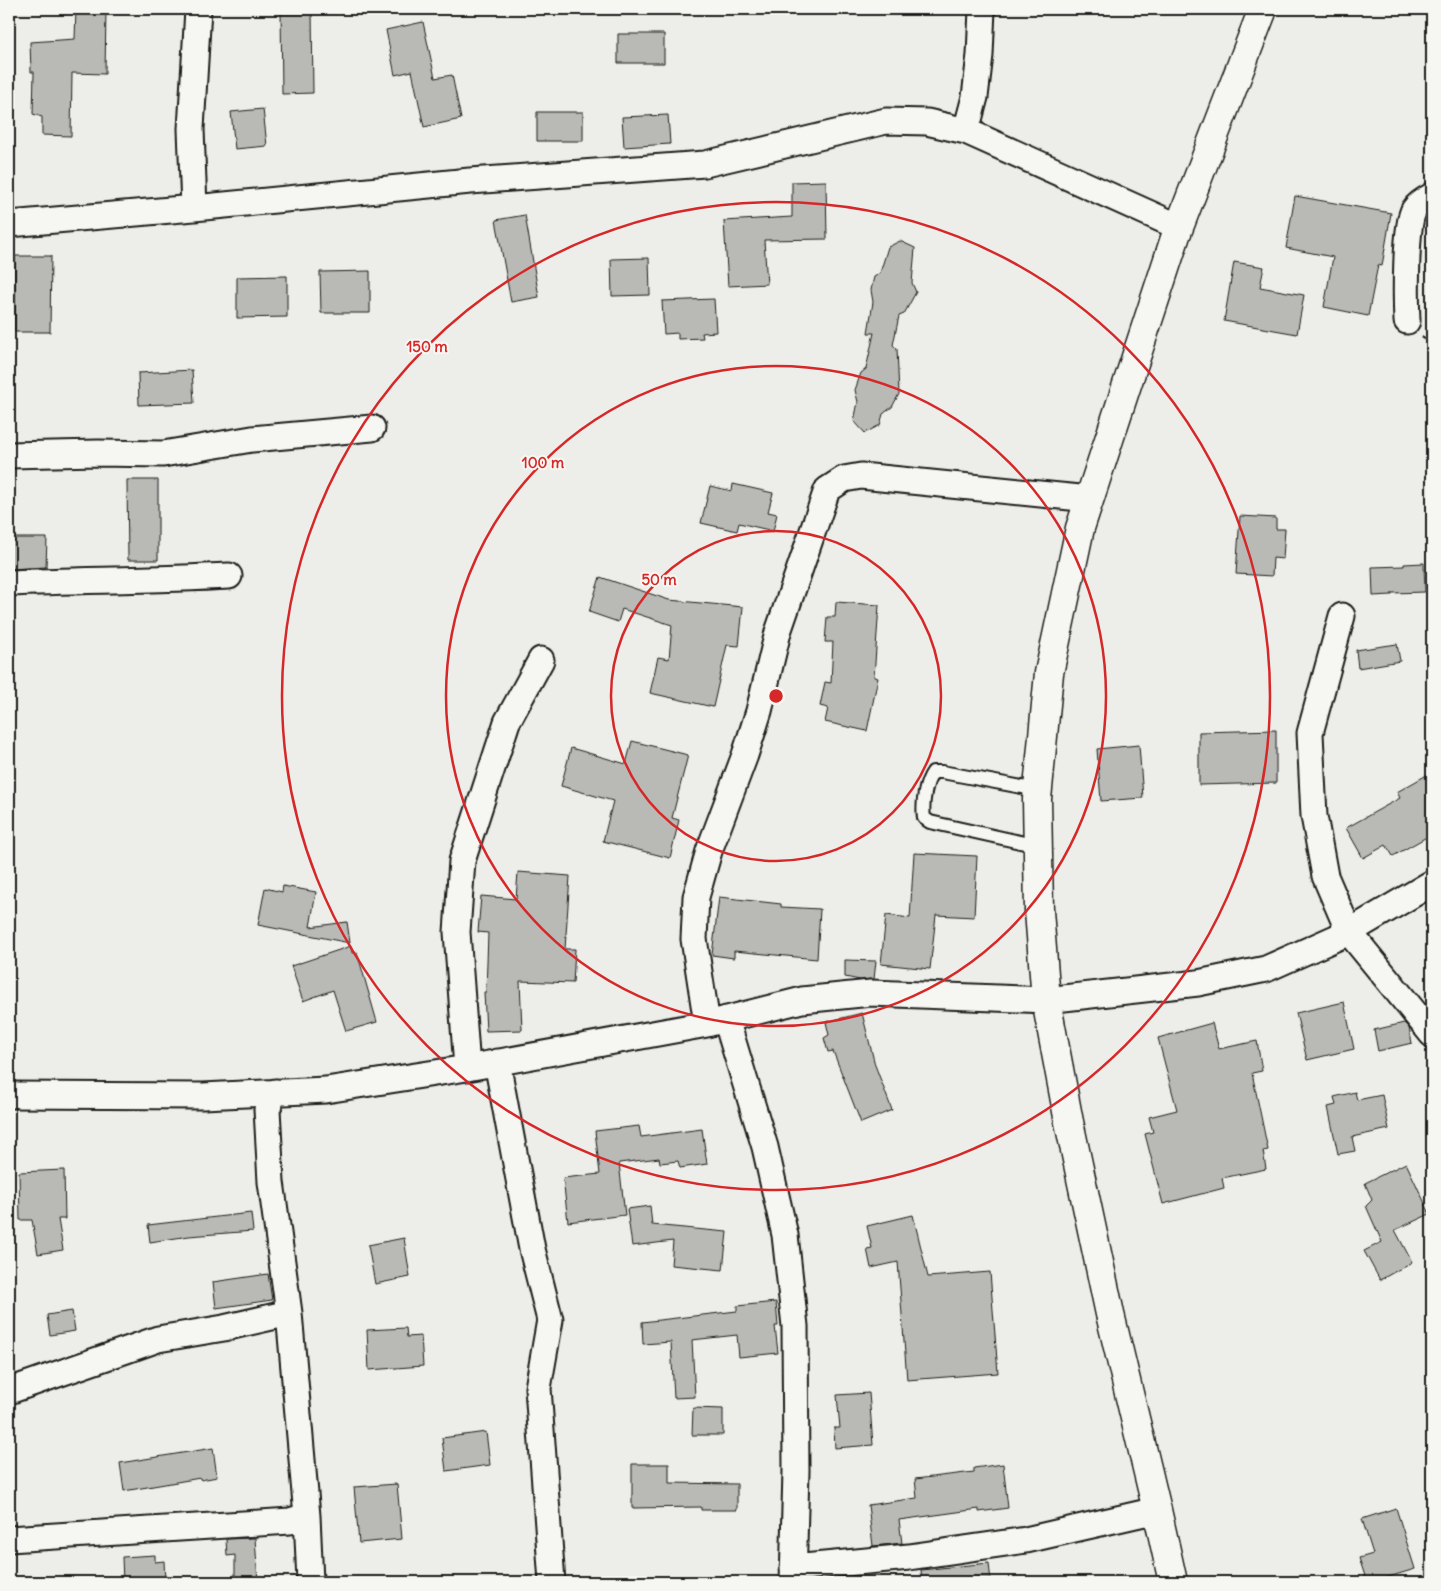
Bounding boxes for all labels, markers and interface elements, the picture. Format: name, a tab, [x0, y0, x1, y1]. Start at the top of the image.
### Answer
text: 150 m	[406, 337, 448, 356]
text: 100 m	[522, 453, 564, 472]
text: 50 m	[641, 570, 677, 589]
centre of rings	[767, 687, 785, 705]

